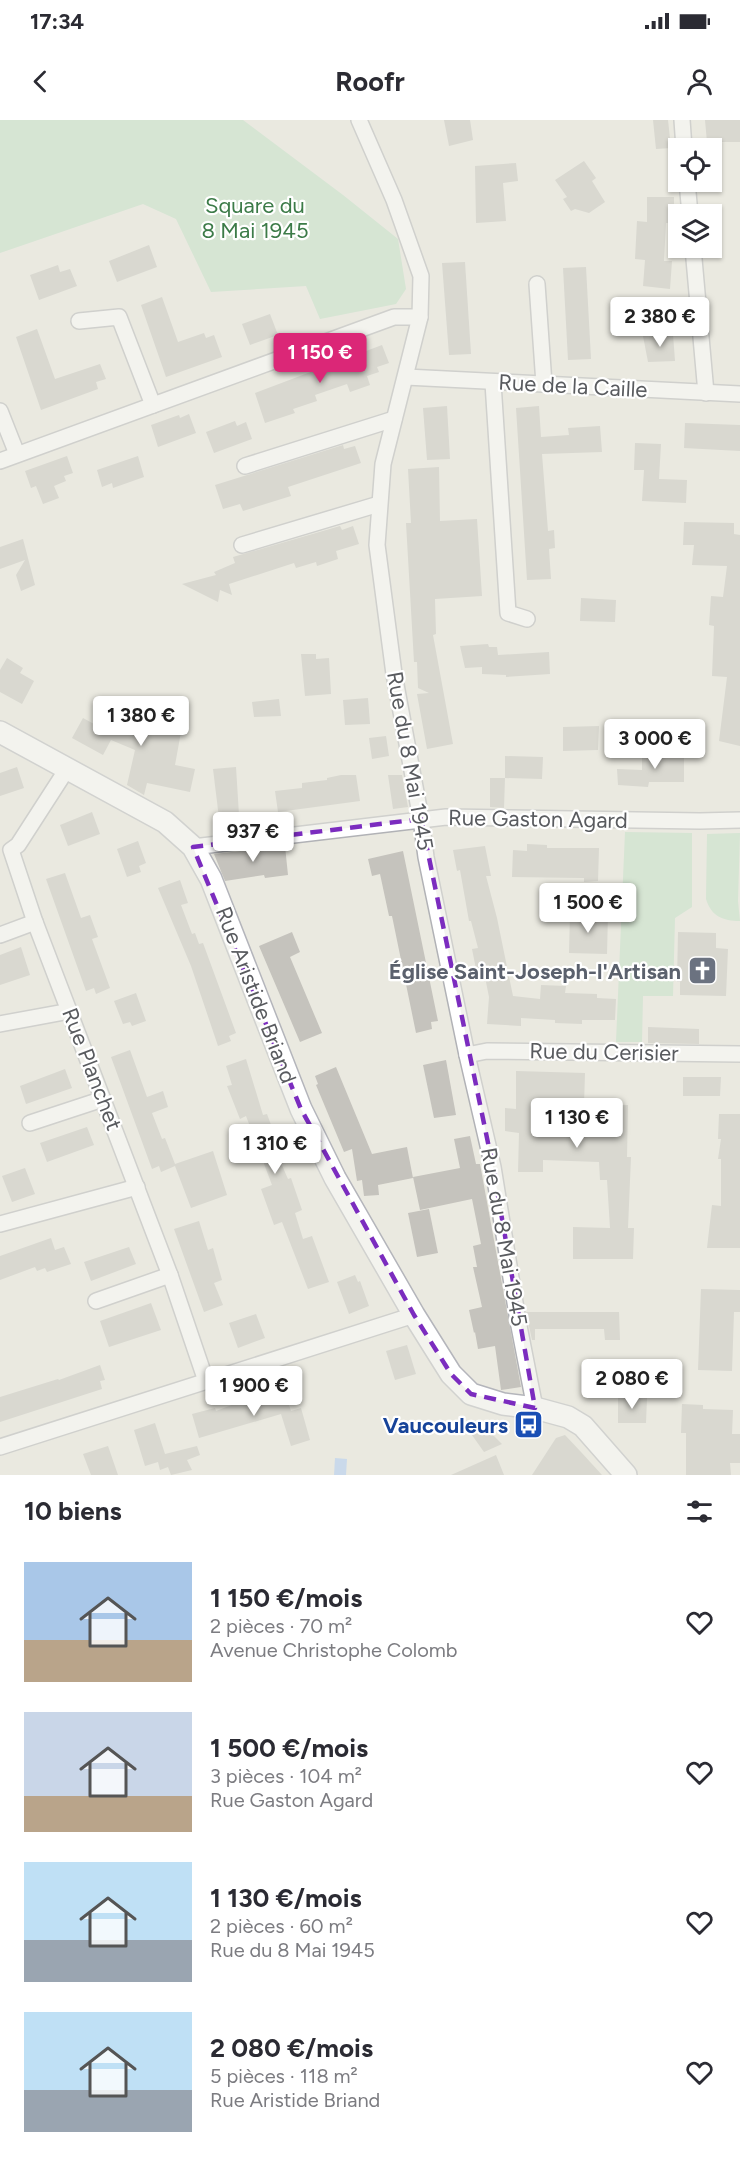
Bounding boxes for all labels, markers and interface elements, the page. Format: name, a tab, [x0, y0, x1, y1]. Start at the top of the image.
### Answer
text: 17:34	[30, 8, 84, 35]
icon: back	[24, 65, 57, 98]
text: Roofr	[335, 65, 405, 98]
icon: person	[683, 65, 716, 98]
map controls	[668, 138, 722, 258]
button: locate	[668, 138, 722, 192]
park label: Square du 8 Mai 1945	[201, 192, 309, 244]
button: layers	[668, 204, 722, 258]
pin: 2 380 €	[605, 297, 715, 348]
text: 2 380 €	[624, 304, 696, 328]
pin: 1 150 €	[265, 333, 375, 384]
text: 1 150 €	[288, 340, 352, 364]
street label: Rue de la Caille	[498, 369, 648, 403]
street label: Rue du 8 Mai 1945	[381, 669, 439, 853]
pin: 1 380 €	[86, 696, 196, 747]
text: 1 380 €	[107, 703, 175, 727]
pin: 3 000 €	[600, 719, 710, 770]
text: 3 000 €	[618, 726, 692, 750]
street label: Rue Gaston Agard	[448, 804, 628, 834]
pin: 937 €	[211, 812, 295, 863]
text: 937 €	[227, 819, 279, 843]
pin: 1 500 €	[533, 883, 643, 934]
text: 1 500 €	[553, 890, 623, 914]
street label: Rue Aristide Briand	[210, 903, 302, 1087]
church icon: Église Saint-Joseph-l'Artisan	[686, 955, 718, 987]
place label: Église Saint-Joseph-l'Artisan	[389, 958, 681, 985]
street label: Rue Planchet	[56, 1004, 128, 1134]
street label: Rue du Cerisier	[529, 1037, 679, 1067]
pin: 1 130 €	[522, 1098, 632, 1149]
text: 1 130 €	[545, 1105, 609, 1129]
pin: 1 310 €	[220, 1124, 330, 1175]
text: 1 310 €	[243, 1131, 307, 1155]
street label: Rue du 8 Mai 1945	[475, 1145, 533, 1329]
pin: 2 080 €	[577, 1359, 687, 1410]
pin: 1 900 €	[199, 1366, 309, 1417]
text: 2 080 €	[595, 1366, 669, 1390]
text: 1 900 €	[219, 1373, 289, 1397]
bus stop icon: Vaucouleurs	[513, 1409, 545, 1441]
place label: Vaucouleurs	[383, 1412, 508, 1439]
text: 10 biens	[24, 1495, 122, 1527]
icon: filters	[683, 1495, 716, 1528]
text: 1 150 €/mois	[210, 1582, 362, 1614]
icon: home	[72, 1586, 144, 1658]
icon: heart	[683, 1606, 716, 1639]
text: 2 pièces · 70 m²	[210, 1614, 352, 1638]
text: Avenue Christophe Colomb	[210, 1638, 458, 1662]
text: 1 500 €/mois	[210, 1732, 368, 1764]
icon: home	[72, 1736, 144, 1808]
icon: heart	[683, 1756, 716, 1789]
text: 3 pièces · 104 m²	[210, 1764, 362, 1788]
text: Rue Gaston Agard	[210, 1788, 373, 1812]
text: 1 130 €/mois	[210, 1882, 362, 1914]
icon: home	[72, 1886, 144, 1958]
icon: heart	[683, 1906, 716, 1939]
text: 2 pièces · 60 m²	[210, 1914, 353, 1938]
text: Rue du 8 Mai 1945	[210, 1938, 375, 1962]
text: 2 080 €/mois	[210, 2032, 373, 2064]
icon: home	[72, 2036, 144, 2108]
icon: heart	[683, 2056, 716, 2089]
text: 5 pièces · 118 m²	[210, 2064, 358, 2088]
text: Rue Aristide Briand	[210, 2088, 380, 2112]

